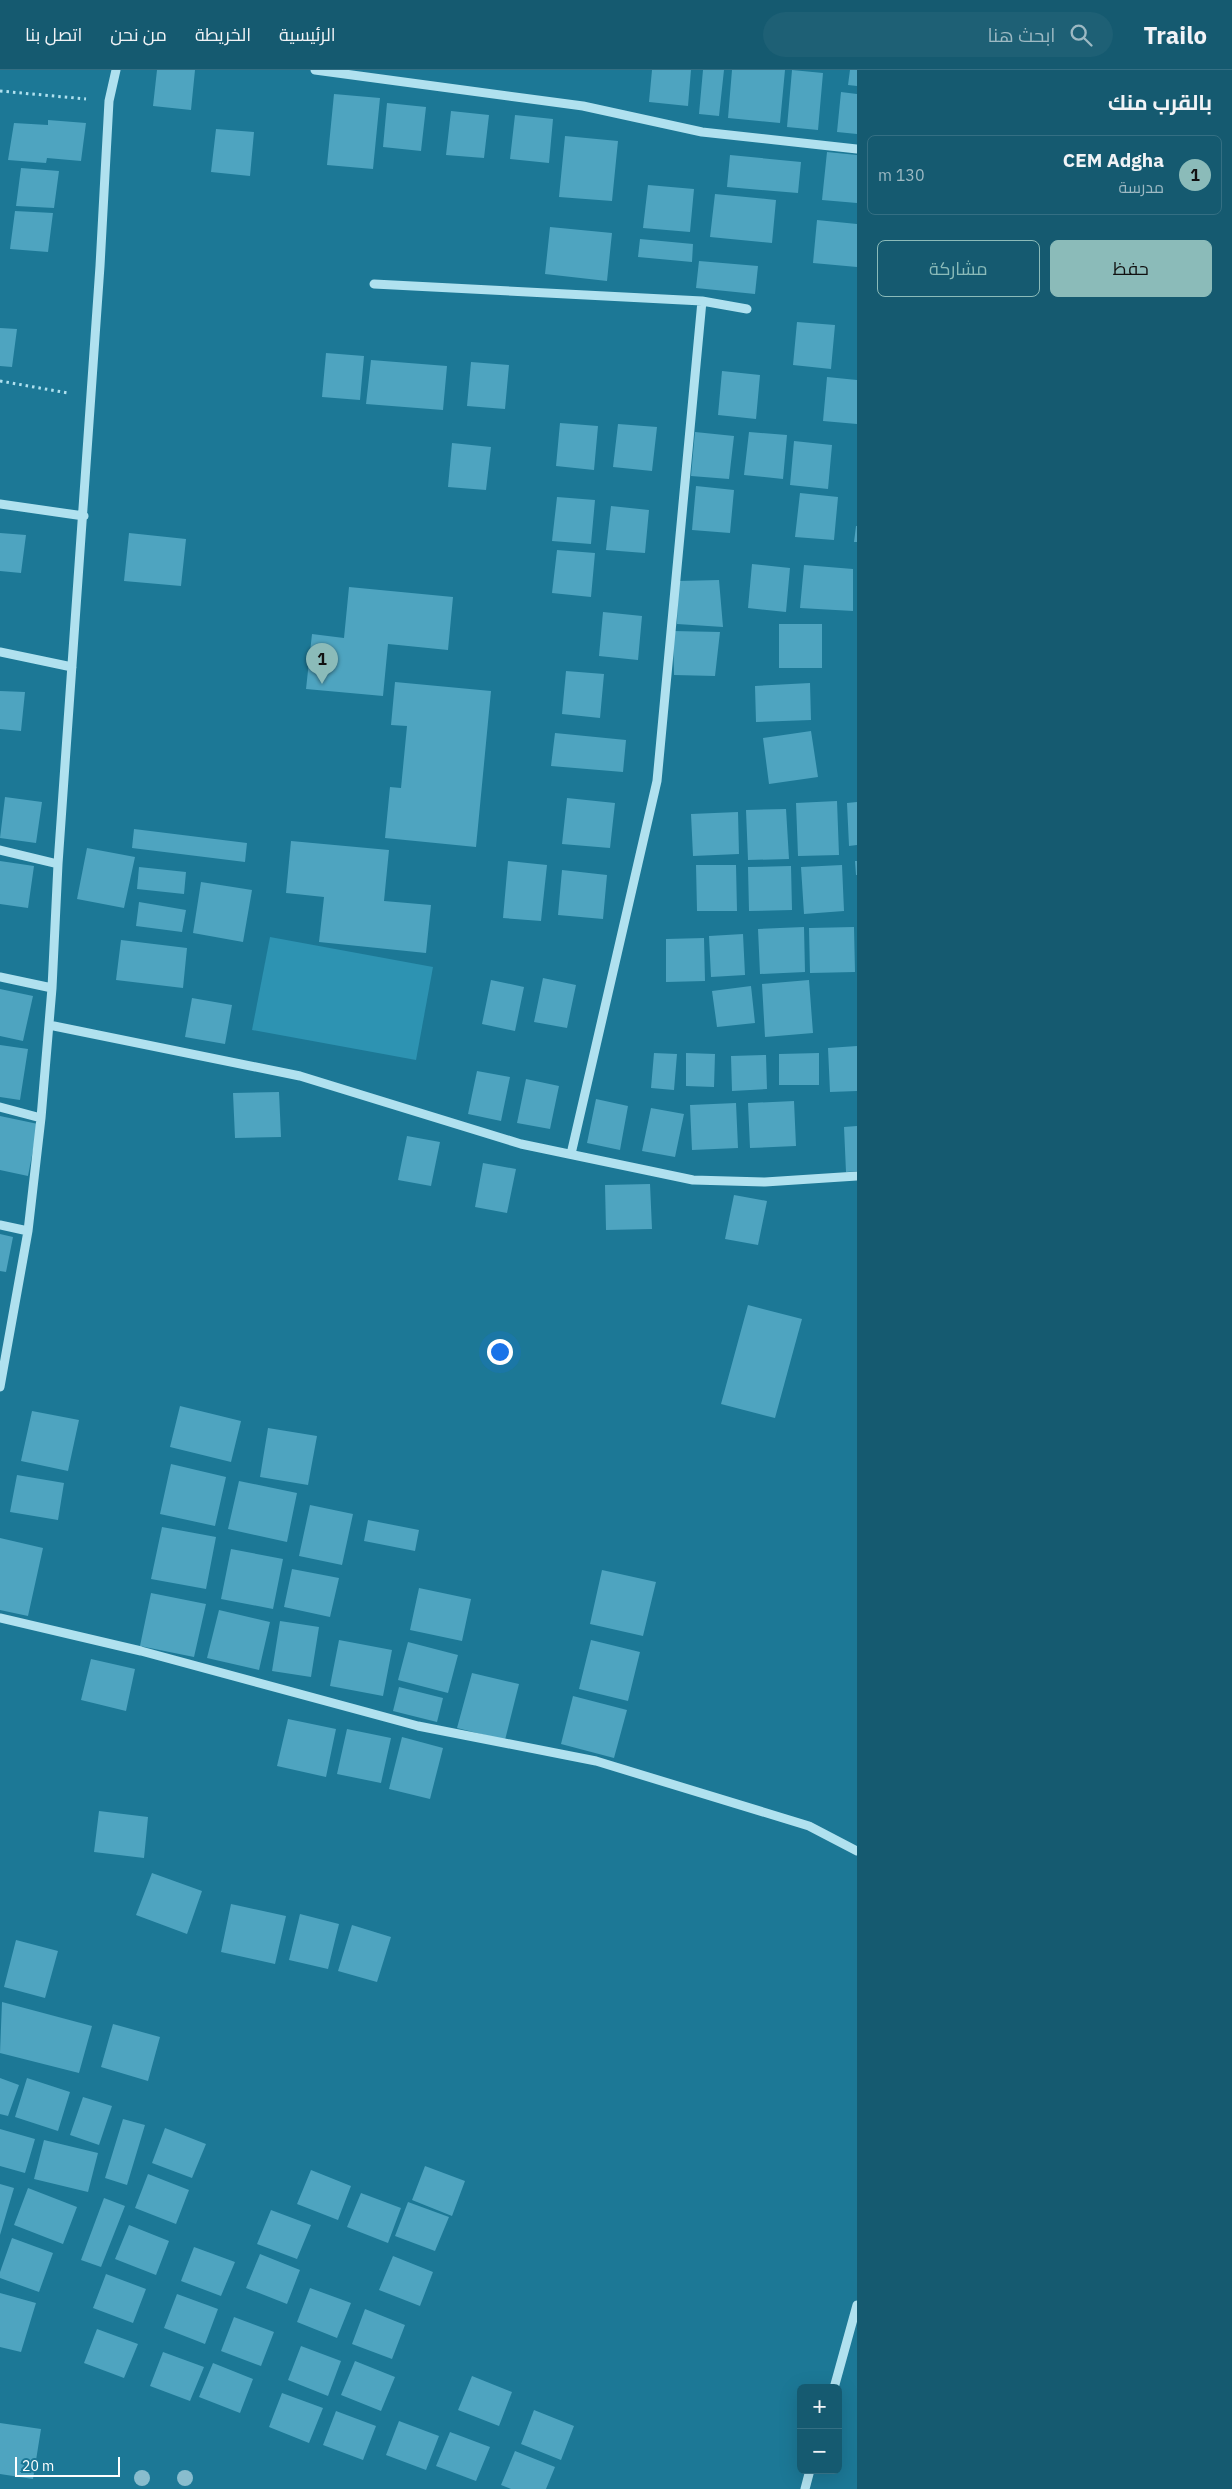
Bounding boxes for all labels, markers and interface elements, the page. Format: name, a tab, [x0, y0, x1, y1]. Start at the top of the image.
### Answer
search box	[763, 12, 1113, 57]
text: Trailo	[1143, 19, 1207, 51]
icon: search	[1067, 21, 1095, 49]
text: اتصل بنا	[25, 23, 82, 46]
text: من نحن	[110, 23, 167, 46]
text: الخريطة	[195, 23, 251, 46]
text: الرئيسية	[279, 23, 336, 46]
text: ابحث هنا	[987, 23, 1055, 47]
text: بالقرب منك	[1108, 88, 1212, 116]
text: CEM Adgha	[1063, 148, 1164, 172]
text: 130 m	[878, 165, 925, 185]
text: 1	[1190, 165, 1200, 185]
text: مدرسة	[1118, 177, 1164, 197]
button: مشاركة	[877, 240, 1040, 297]
button: حفظ	[1050, 240, 1212, 297]
pin: 1	[306, 643, 338, 684]
your location	[487, 1339, 513, 1365]
map controls	[797, 2384, 842, 2474]
button: +	[797, 2384, 842, 2429]
button: −	[797, 2429, 842, 2474]
scale bar	[15, 2454, 120, 2477]
text: 20 m	[22, 2457, 54, 2475]

